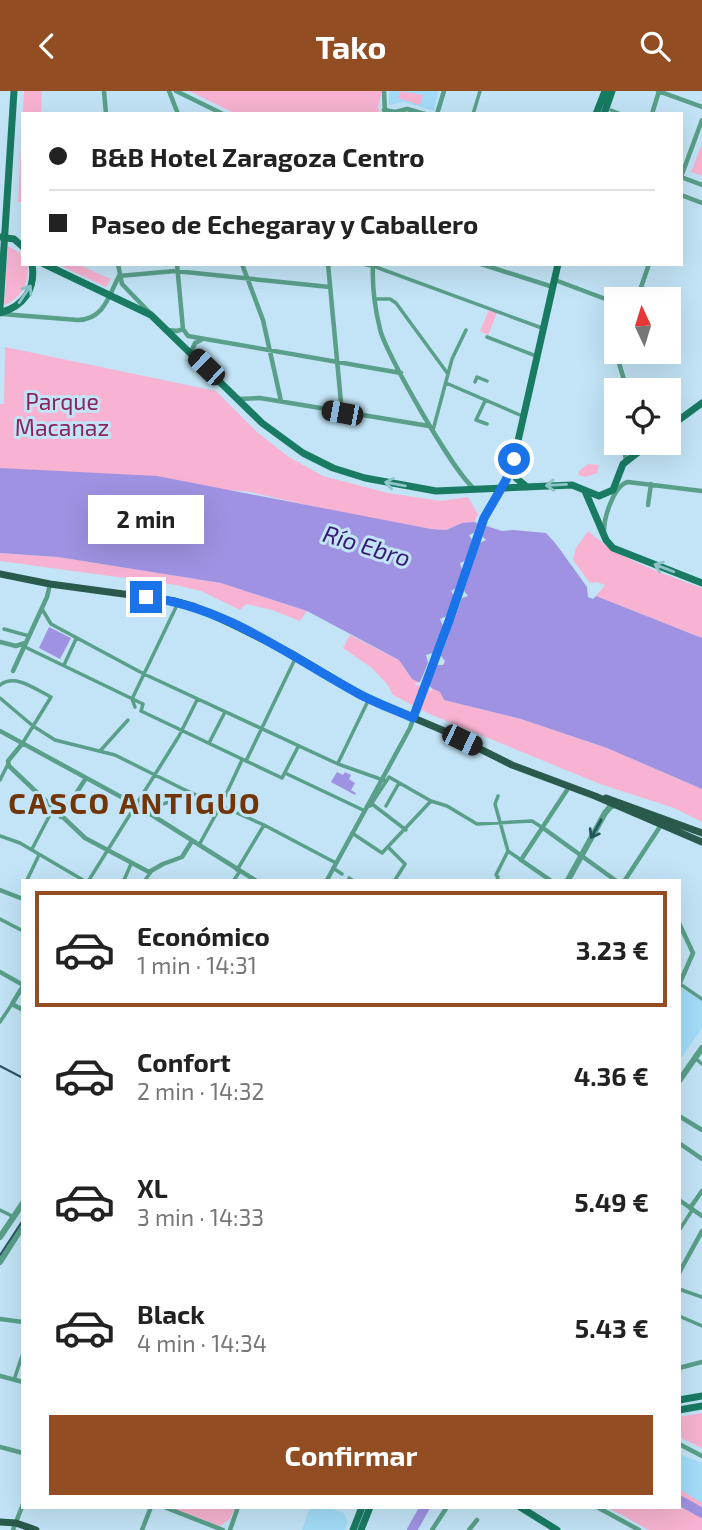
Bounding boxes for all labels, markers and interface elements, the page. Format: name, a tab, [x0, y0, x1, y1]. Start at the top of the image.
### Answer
icon: back	[28, 27, 66, 65]
text: Tako	[316, 27, 386, 65]
icon: search	[636, 27, 674, 65]
text: B&B Hotel Zaragoza Centro	[91, 141, 425, 172]
text: Paseo de Echegaray y Caballero	[91, 208, 478, 239]
one-way arrow	[17, 285, 32, 304]
north arrow	[604, 287, 681, 364]
map controls	[604, 287, 681, 455]
car	[184, 345, 229, 389]
button: locate	[604, 378, 681, 455]
park label: Parque Macanaz	[15, 387, 109, 441]
car	[320, 399, 365, 427]
route start	[498, 443, 530, 475]
one-way arrow	[384, 477, 407, 490]
one-way arrow	[545, 479, 568, 492]
callout: 2 min	[88, 496, 204, 545]
text: 2 min	[117, 505, 175, 533]
water label: Río Ebro	[320, 518, 414, 572]
one-way arrow	[654, 561, 676, 574]
route end	[130, 581, 162, 613]
car	[439, 721, 486, 759]
district label: CASCO ANTIGUO	[8, 784, 262, 820]
one-way arrow	[589, 818, 603, 839]
icon: car	[53, 918, 116, 981]
text: Económico	[137, 920, 270, 951]
text: 3.23 €	[576, 934, 649, 965]
text: 1 min · 14:31	[137, 951, 257, 979]
icon: car	[53, 1044, 116, 1107]
text: Confort	[137, 1046, 231, 1077]
text: 4.36 €	[574, 1060, 649, 1091]
text: 2 min · 14:32	[137, 1077, 264, 1105]
icon: car	[53, 1170, 116, 1233]
text: XL	[137, 1172, 168, 1203]
text: 5.49 €	[574, 1186, 649, 1217]
text: 3 min · 14:33	[137, 1203, 264, 1231]
icon: car	[53, 1296, 116, 1359]
text: Black	[137, 1298, 205, 1329]
text: 5.43 €	[575, 1312, 649, 1343]
text: 4 min · 14:34	[137, 1329, 267, 1357]
button: Confirmar	[49, 1415, 653, 1495]

